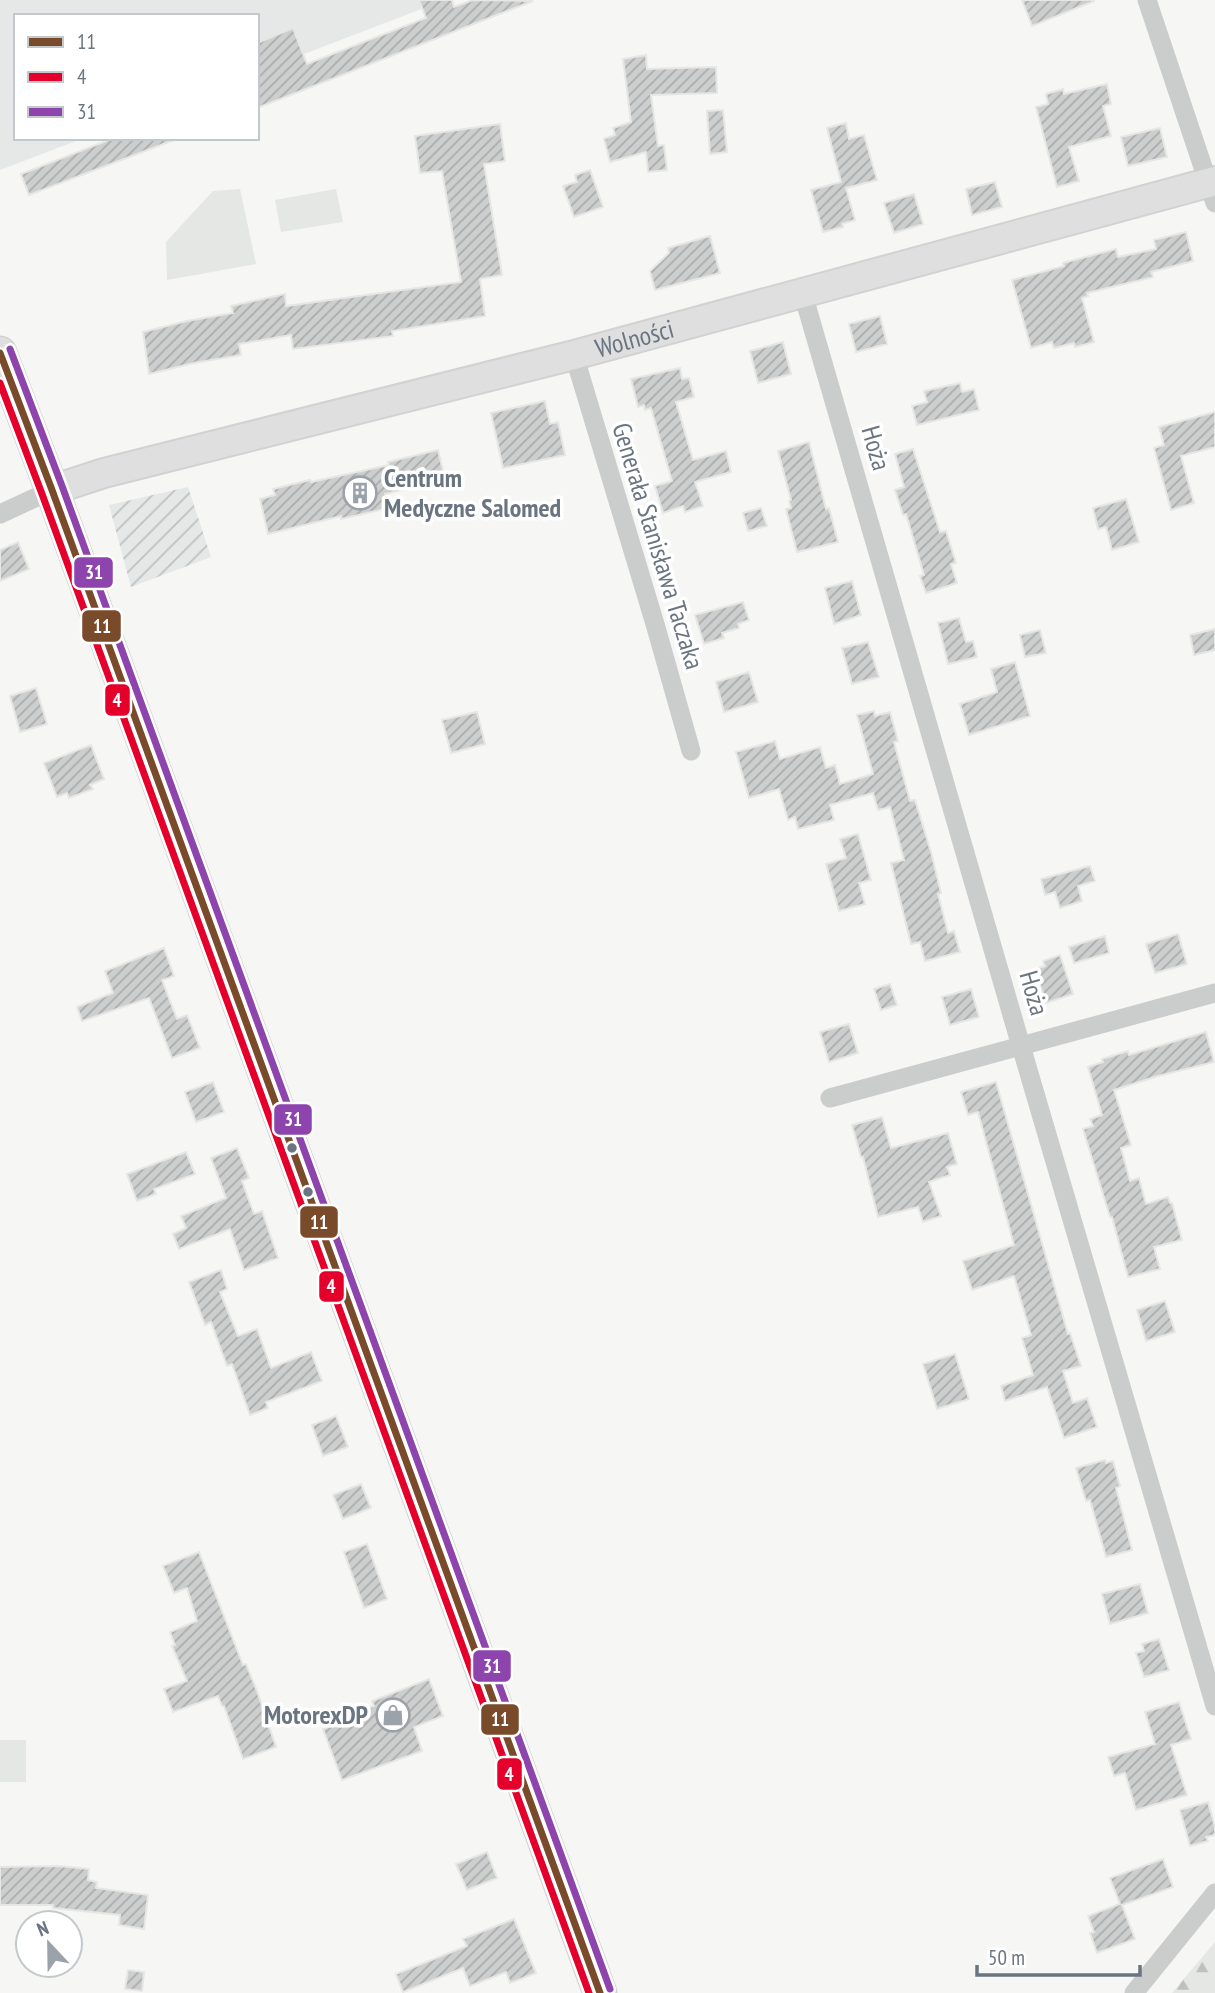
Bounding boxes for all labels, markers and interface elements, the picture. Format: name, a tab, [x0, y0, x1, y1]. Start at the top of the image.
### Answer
legend	[14, 14, 259, 140]
text: 11	[77, 28, 96, 55]
text: 4	[77, 63, 87, 90]
text: 31	[77, 98, 96, 125]
street label: Wolności	[591, 312, 677, 365]
street label: Generała Stanisława Taczaka	[605, 419, 712, 673]
street label: Hoża	[854, 422, 898, 474]
place label: Centrum Medyczne Salomed	[384, 461, 561, 524]
building icon: Centrum Medyczne Salomed	[341, 474, 379, 512]
line badge: 31	[73, 556, 114, 589]
text: 31	[85, 560, 103, 584]
line badge: 11	[81, 609, 122, 643]
text: 11	[93, 614, 111, 638]
line badge: 4	[104, 683, 131, 717]
text: 4	[112, 688, 122, 712]
street label: Hoża	[1012, 967, 1056, 1019]
line badge: 31	[273, 1103, 313, 1136]
text: 31	[284, 1107, 302, 1131]
unlabelled marker	[285, 1141, 299, 1155]
unlabelled marker	[301, 1185, 315, 1199]
line badge: 11	[299, 1205, 339, 1239]
text: 11	[310, 1210, 328, 1234]
line badge: 4	[318, 1270, 345, 1303]
text: 4	[326, 1274, 336, 1298]
line badge: 31	[472, 1649, 512, 1683]
text: 31	[483, 1654, 501, 1678]
shop icon: MotorexDP	[374, 1696, 412, 1734]
place label: MotorexDP	[264, 1698, 368, 1731]
line badge: 11	[480, 1703, 520, 1736]
text: 11	[491, 1707, 509, 1731]
line badge: 4	[496, 1757, 523, 1791]
text: 4	[504, 1762, 514, 1786]
north arrow	[14, 1909, 84, 1979]
text: N	[33, 1915, 52, 1941]
scale bar	[977, 1934, 1140, 1978]
text: 50 m	[988, 1944, 1025, 1971]

